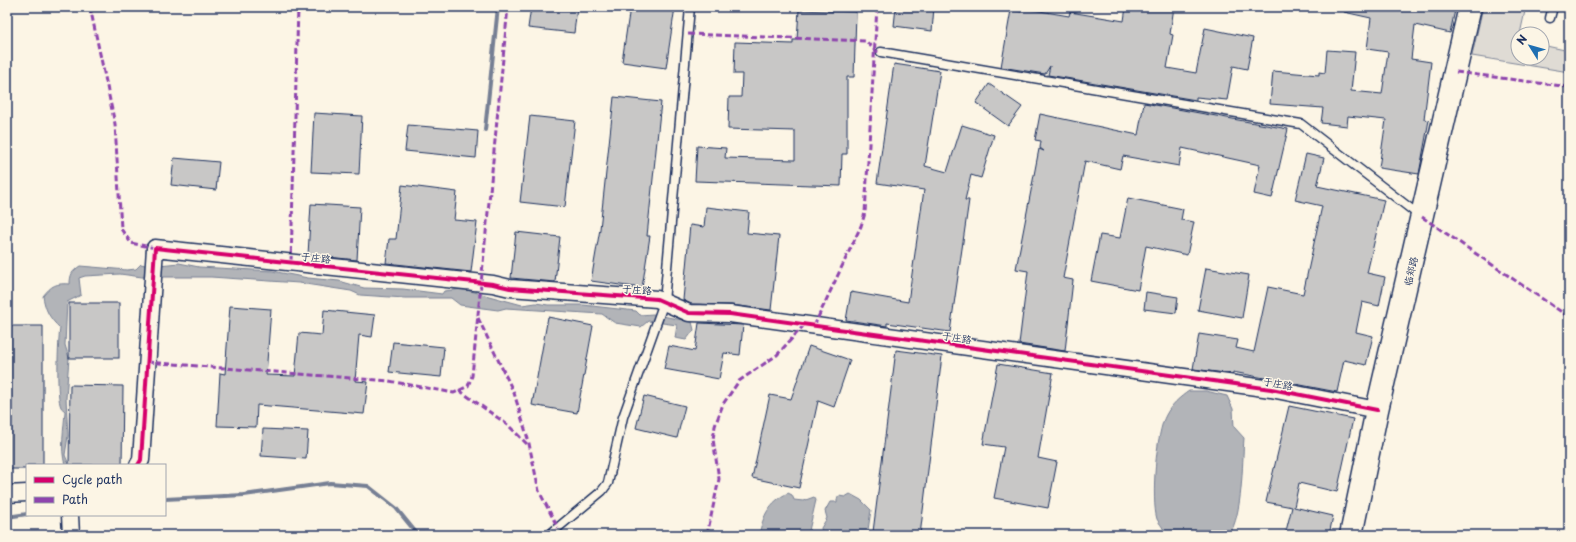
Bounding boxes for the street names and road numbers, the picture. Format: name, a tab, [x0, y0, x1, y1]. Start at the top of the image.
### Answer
street label: 于庄路	[300, 248, 332, 266]
street label: 临郑路	[1399, 255, 1421, 287]
street label: 于庄路	[622, 280, 652, 298]
street label: 于庄路	[941, 327, 973, 347]
street label: 于庄路	[1262, 373, 1294, 393]

